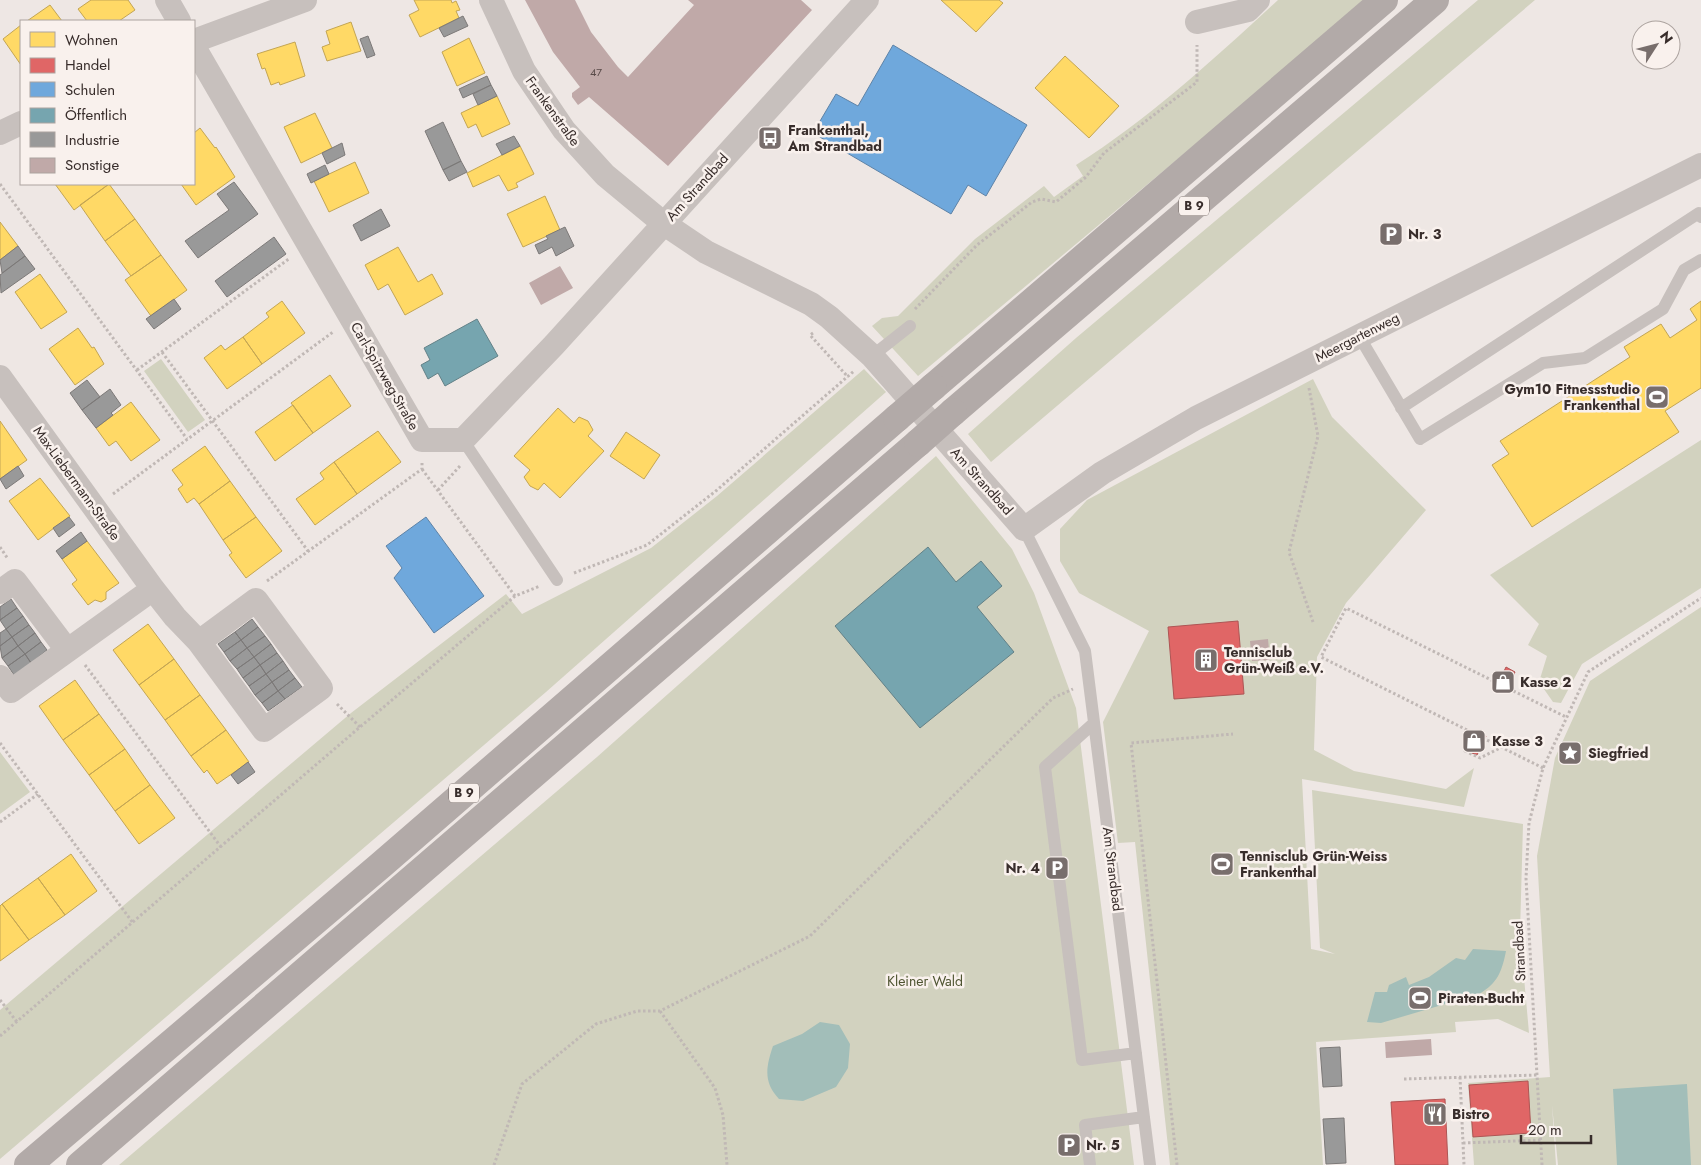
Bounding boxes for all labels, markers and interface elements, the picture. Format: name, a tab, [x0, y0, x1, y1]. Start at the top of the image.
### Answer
legend	[20, 20, 195, 185]
north arrow	[1631, 20, 1681, 70]
text: N	[1655, 27, 1678, 48]
text: Wohnen	[65, 29, 118, 51]
text: Handel	[65, 54, 111, 76]
house number: 47	[590, 64, 602, 80]
street label: Frankenstraße	[521, 72, 585, 150]
text: Schulen	[65, 79, 115, 101]
text: Öffentlich	[65, 104, 127, 126]
place label: Frankenthal, Am Strandbad	[787, 120, 882, 156]
bus stop icon: Frankenthal, Am Strandbad	[757, 125, 783, 151]
text: Industrie	[65, 129, 120, 151]
street label: Am Strandbad	[661, 149, 733, 225]
text: Sonstige	[65, 154, 119, 176]
road number: B 9	[1179, 197, 1209, 216]
parking icon: Nr. 3	[1378, 221, 1404, 247]
place label: Nr. 3	[1408, 224, 1442, 244]
street label: Meergartenweg	[1311, 307, 1403, 367]
street label: Carl-Spitzweg-Straße	[346, 318, 424, 434]
place label: Gym10 Fitnessstudio Frankenthal	[1504, 379, 1640, 415]
sports icon: Gym10 Fitnessstudio Frankenthal	[1644, 384, 1670, 410]
street label: Max-Liebermann-Straße	[29, 422, 125, 544]
street label: Am Strandbad	[946, 443, 1018, 519]
place label: Tennisclub Grün-Weiß e.V.	[1224, 642, 1324, 678]
building icon: Tennisclub Grün-Weiß e.V.	[1193, 647, 1219, 673]
shop icon: Kasse 2	[1490, 669, 1516, 695]
place label: Kasse 2	[1520, 672, 1572, 692]
shop icon: Kasse 3	[1461, 728, 1487, 754]
place label: Kasse 3	[1492, 731, 1543, 751]
place icon: Siegfried	[1557, 740, 1583, 766]
place label: Siegfried	[1588, 743, 1648, 763]
road number: B 9	[449, 784, 479, 802]
street label: Am Strandbad	[1098, 826, 1128, 912]
place label: Tennisclub Grün-Weiss Frankenthal	[1240, 846, 1388, 882]
sports icon: Tennisclub Grün-Weiss Frankenthal	[1209, 851, 1235, 877]
parking icon: Nr. 4	[1044, 855, 1070, 881]
place label: Nr. 4	[1005, 858, 1040, 878]
street label: Strandbad	[1507, 920, 1531, 982]
park label: Kleiner Wald	[887, 971, 963, 991]
sports icon: Piraten-Bucht	[1407, 985, 1433, 1011]
place label: Piraten-Bucht	[1438, 988, 1525, 1008]
restaurant icon: Bistro	[1422, 1101, 1448, 1127]
place label: Bistro	[1452, 1104, 1490, 1124]
scale bar	[1521, 1112, 1591, 1144]
text: 20 m	[1528, 1119, 1562, 1141]
parking icon: Nr. 5	[1056, 1132, 1082, 1158]
place label: Nr. 5	[1086, 1135, 1120, 1155]

